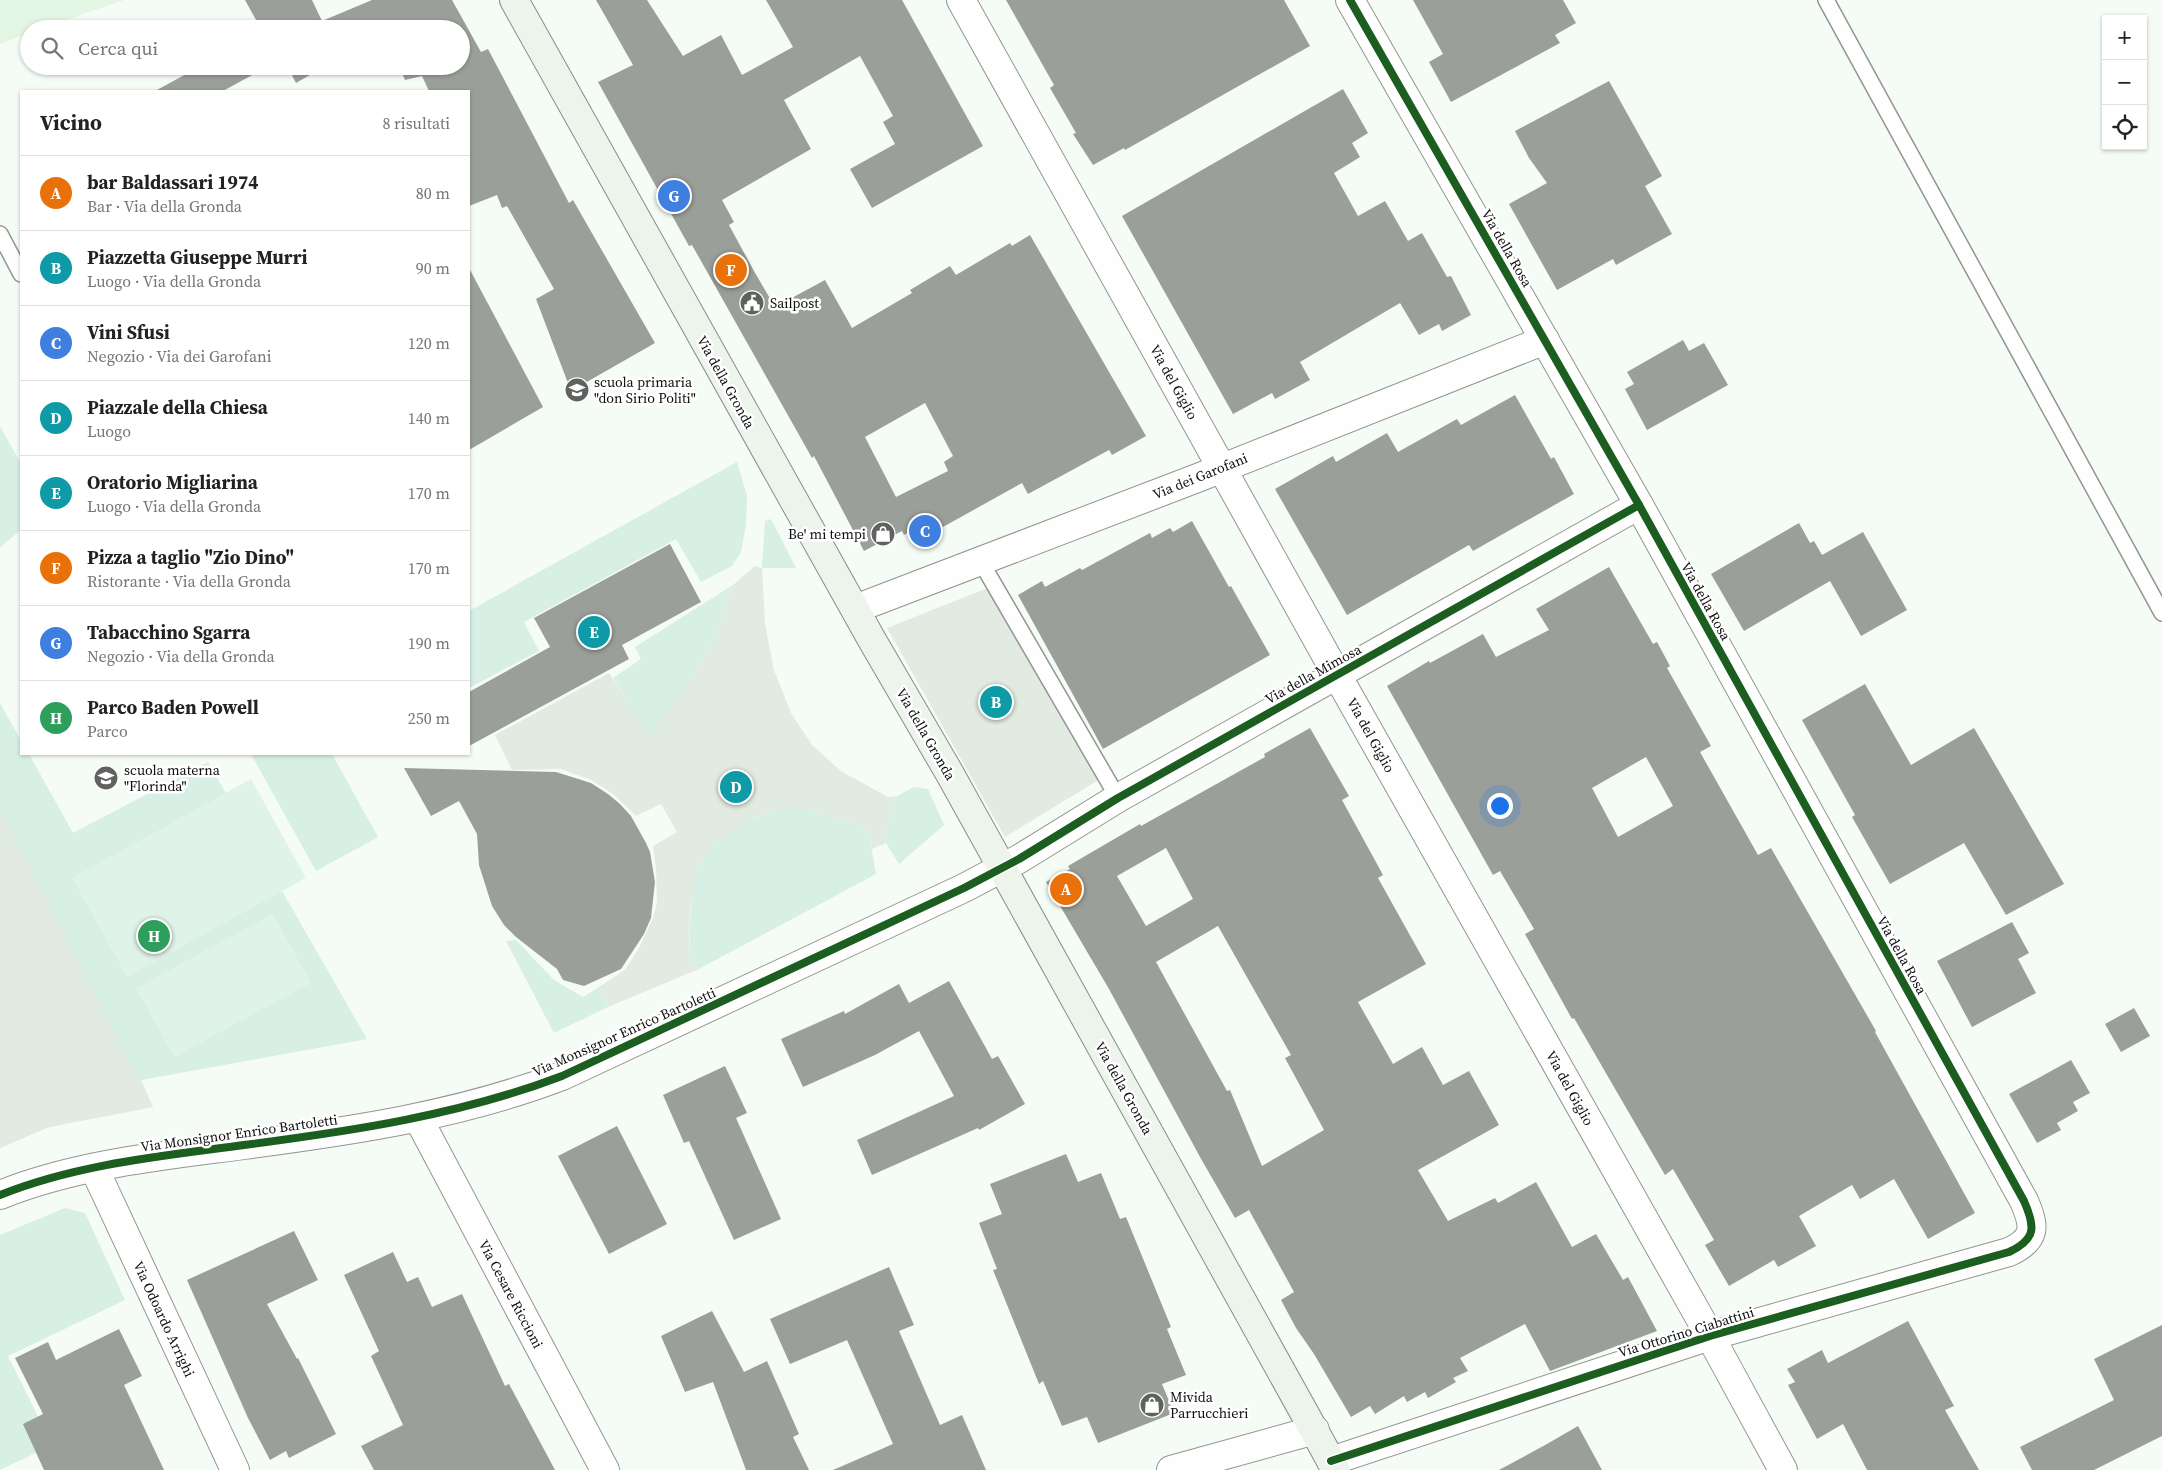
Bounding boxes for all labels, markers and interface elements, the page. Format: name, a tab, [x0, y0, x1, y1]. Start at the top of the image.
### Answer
map controls	[2102, 15, 2147, 150]
button: +	[2102, 15, 2147, 60]
search box	[20, 20, 470, 75]
icon: search	[38, 34, 66, 62]
text: Cerca qui	[78, 35, 158, 61]
button: −	[2102, 60, 2147, 105]
button: locate	[2102, 105, 2147, 150]
text: Vicino	[40, 108, 102, 137]
text: 8 risultati	[382, 112, 450, 134]
text: bar Baldassari 1974	[87, 169, 259, 195]
pin: G	[658, 177, 690, 215]
text: A	[51, 182, 61, 204]
text: 80 m	[416, 182, 450, 204]
text: Bar · Via della Gronda	[87, 195, 242, 217]
street label: Via della Rosa	[1477, 205, 1538, 291]
text: Piazzetta Giuseppe Murri	[87, 244, 307, 270]
pin: F	[715, 251, 747, 289]
text: B	[51, 257, 61, 279]
text: 90 m	[416, 257, 450, 279]
text: Luogo · Via della Gronda	[87, 270, 261, 292]
public building icon: Sailpost	[739, 290, 765, 316]
place label: Sailpost	[770, 293, 819, 313]
text: Vini Sfusi	[87, 319, 170, 345]
text: C	[51, 332, 61, 354]
text: 120 m	[408, 332, 450, 354]
street label: Via della Gronda	[692, 332, 760, 433]
street label: Via del Giglio	[1145, 341, 1203, 423]
text: Negozio · Via dei Garofani	[87, 345, 272, 367]
place label: scuola primaria "don Sirio Politi"	[594, 372, 696, 408]
school or university icon: scuola primaria "don Sirio Politi"	[564, 377, 590, 403]
text: Piazzale della Chiesa	[87, 394, 268, 420]
text: D	[50, 407, 62, 429]
text: 140 m	[408, 407, 450, 429]
text: Luogo	[87, 420, 131, 442]
street label: Via dei Garofani	[1150, 448, 1250, 504]
text: Oratorio Migliarina	[87, 469, 258, 495]
text: E	[51, 482, 61, 504]
text: 170 m	[408, 482, 450, 504]
text: Luogo · Via della Gronda	[87, 495, 261, 517]
pin: C	[909, 512, 941, 550]
shop icon: Be' mi tempi	[870, 521, 896, 547]
place label: Be' mi tempi	[788, 524, 866, 544]
text: Pizza a taglio "Zio Dino"	[87, 544, 294, 570]
text: F	[51, 557, 61, 579]
text: 170 m	[408, 557, 450, 579]
street label: Via della Rosa	[1676, 558, 1736, 645]
text: Ristorante · Via della Gronda	[87, 570, 291, 592]
pin: E	[578, 613, 610, 651]
text: Tabacchino Sgarra	[87, 619, 250, 645]
text: G	[51, 632, 61, 654]
text: 190 m	[408, 632, 450, 654]
street label: Via della Mimosa	[1261, 639, 1366, 709]
text: Negozio · Via della Gronda	[87, 645, 275, 667]
pin: B	[980, 683, 1012, 721]
street label: Via della Gronda	[891, 684, 961, 785]
text: Parco Baden Powell	[87, 694, 259, 720]
street label: Via del Giglio	[1342, 694, 1400, 776]
text: H	[50, 707, 62, 729]
text: 250 m	[408, 707, 450, 729]
text: Parco	[87, 720, 128, 742]
place label: scuola materna "Florinda"	[124, 760, 221, 796]
school or university icon: scuola materna "Florinda"	[93, 765, 119, 791]
pin: D	[720, 768, 752, 806]
your location	[1487, 793, 1513, 819]
pin: A	[1050, 870, 1082, 908]
street label: Via della Rosa	[1872, 912, 1932, 999]
pin: H	[138, 917, 170, 955]
street label: Via Monsignor Enrico Bartoletti	[529, 982, 719, 1082]
street label: Via della Gronda	[1090, 1038, 1158, 1139]
street label: Via del Giglio	[1541, 1047, 1599, 1129]
street label: Via Monsignor Enrico Bartoletti	[139, 1109, 339, 1157]
street label: Via Cesare Riccioni	[474, 1236, 548, 1352]
street label: Via Odoardo Arrighi	[128, 1258, 200, 1380]
street label: Via Ottorino Ciabattini	[1616, 1302, 1756, 1362]
place label: Mivida Parrucchieri	[1170, 1387, 1249, 1423]
shop icon: Mivida Parrucchieri	[1139, 1392, 1165, 1418]

